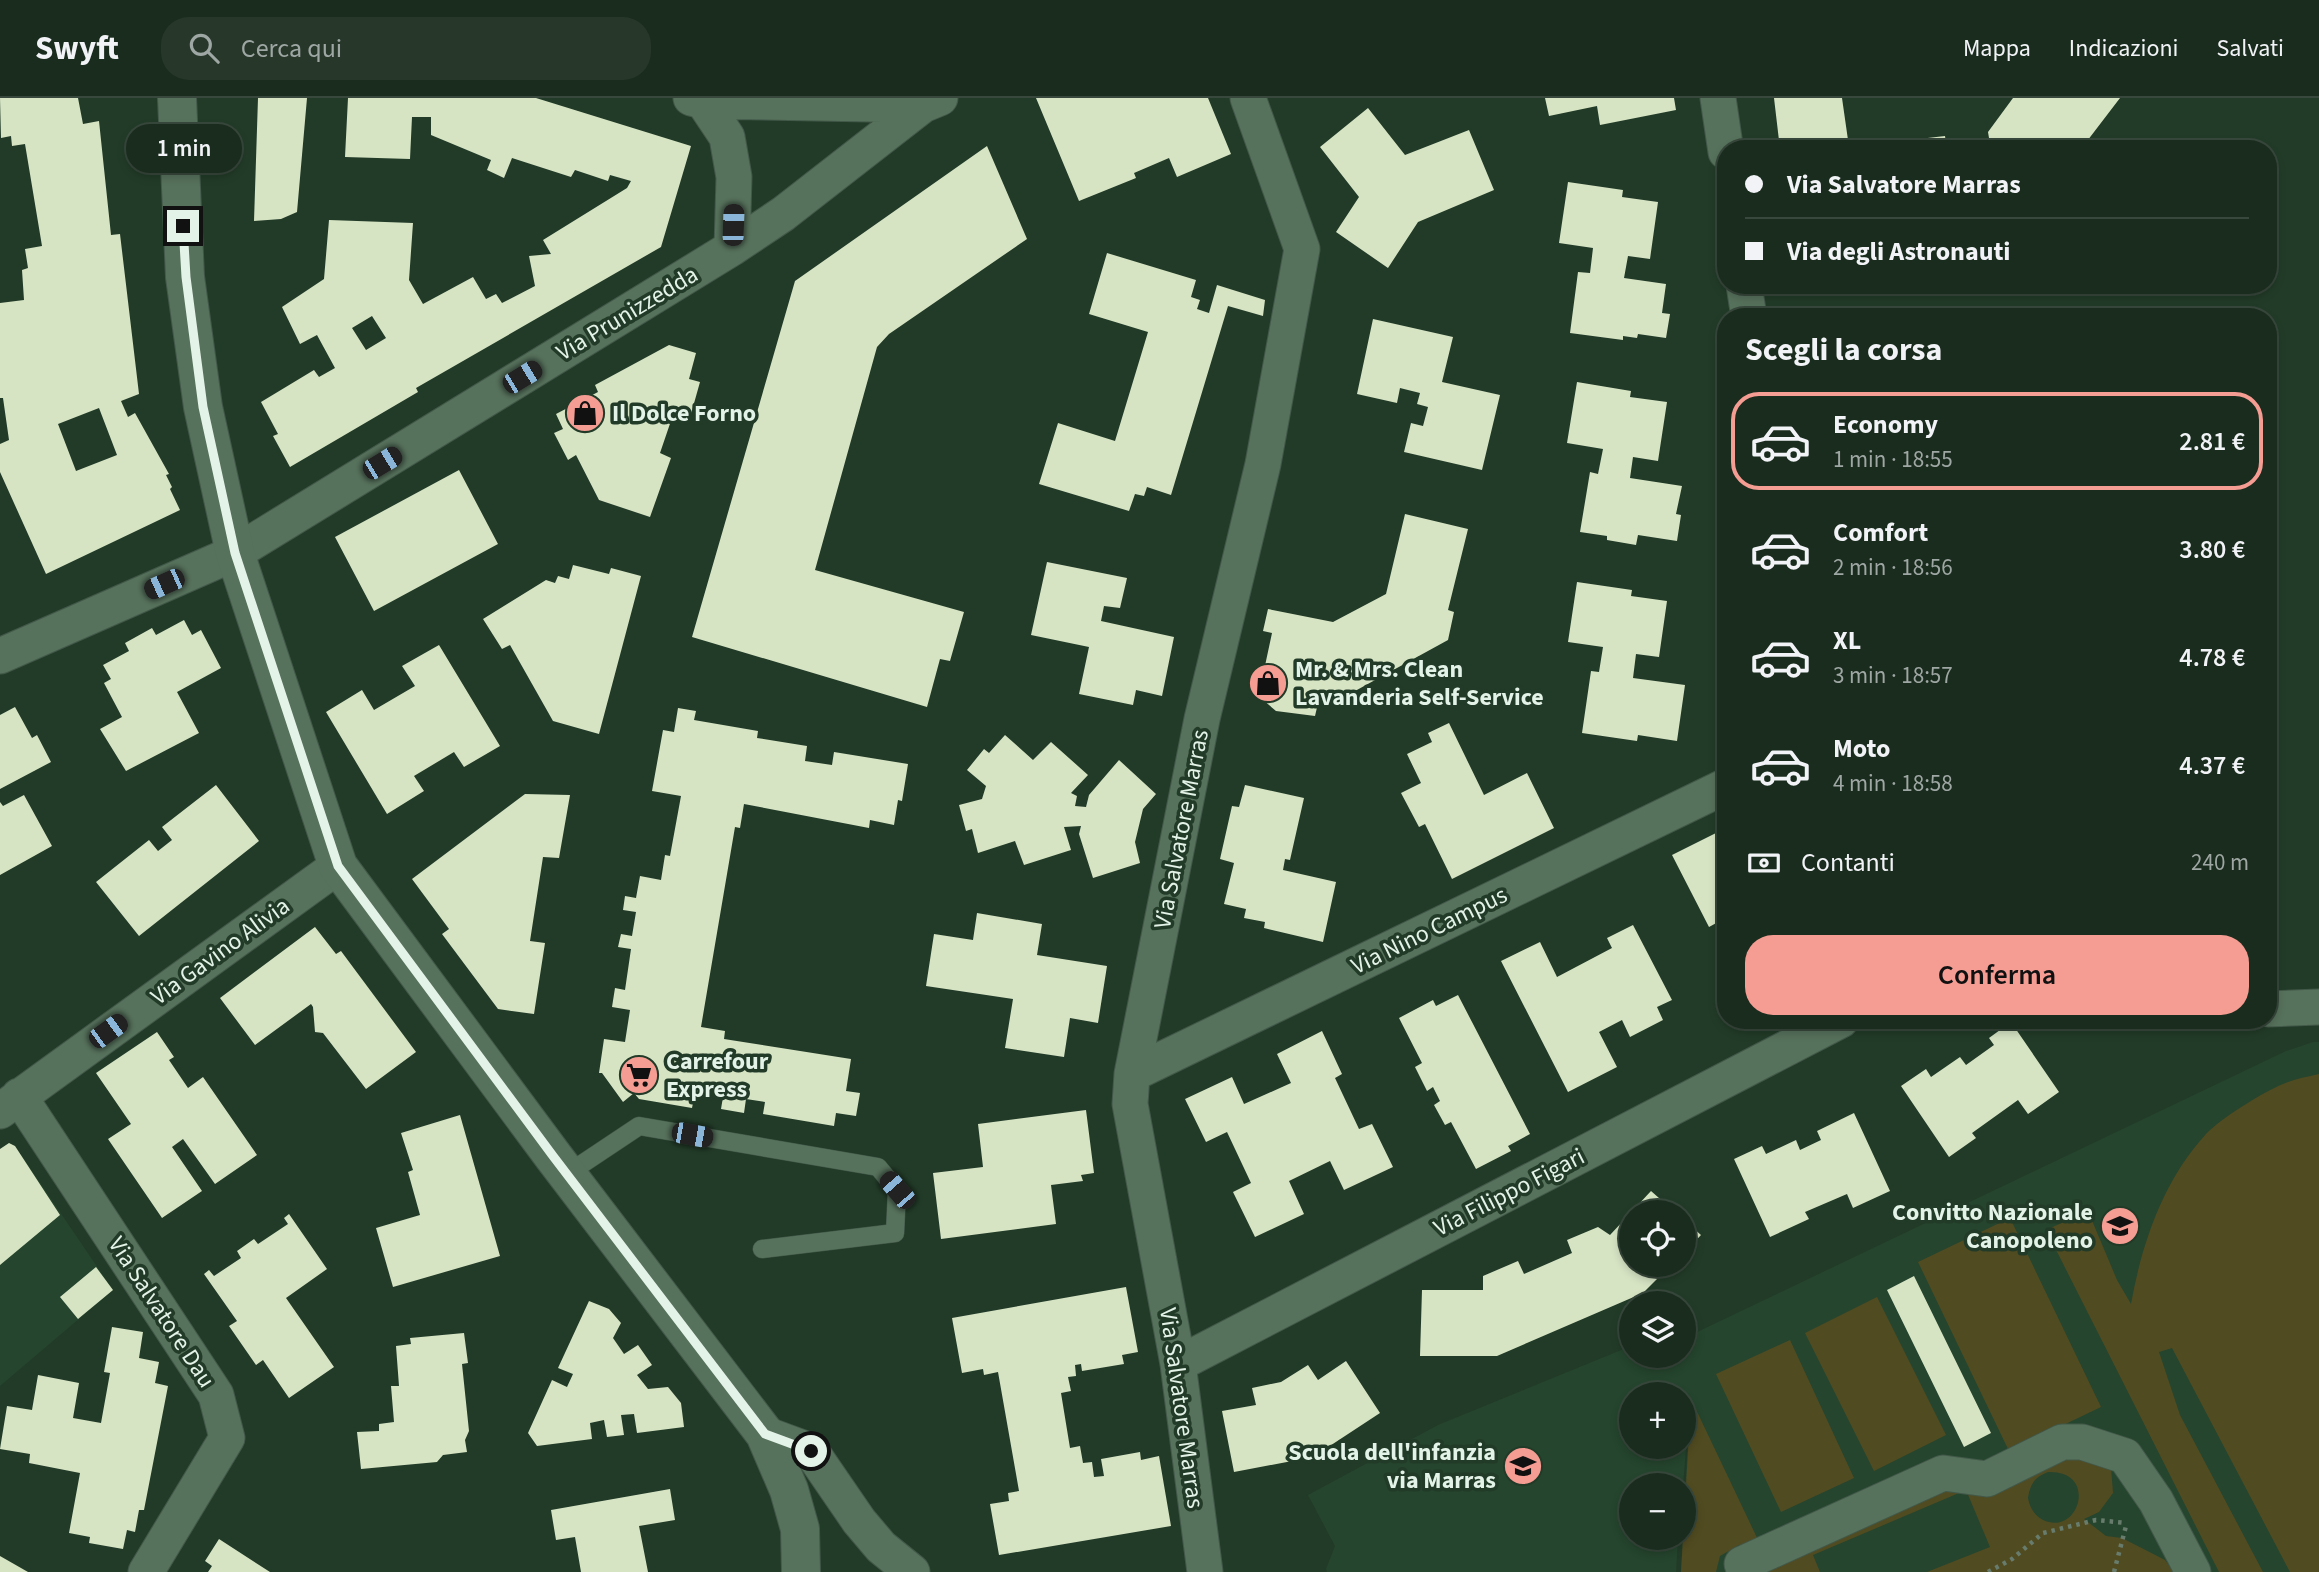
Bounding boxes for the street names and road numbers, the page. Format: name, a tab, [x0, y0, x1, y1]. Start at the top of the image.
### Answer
street label: Via Prunizzedda	[550, 257, 705, 370]
street label: Via Salvatore Marras	[1145, 727, 1218, 932]
street label: Via Nino Campus	[1345, 878, 1513, 983]
street label: Via Gavino Alivia	[144, 889, 297, 1014]
street label: Via Filippo Figari	[1428, 1139, 1591, 1246]
street label: Via Salvatore Dau	[99, 1230, 224, 1395]
street label: Via Salvatore Marras	[1150, 1306, 1213, 1511]

